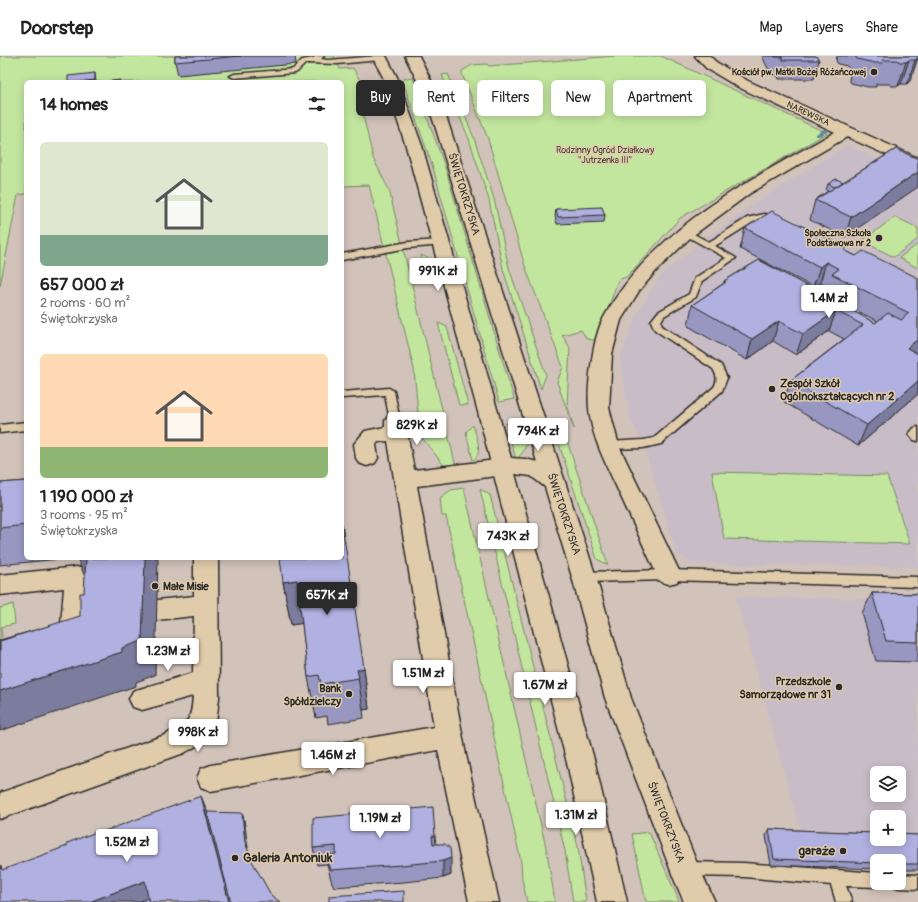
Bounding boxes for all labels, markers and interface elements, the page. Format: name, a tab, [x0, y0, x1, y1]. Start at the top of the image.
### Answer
text: Doorstep	[20, 16, 94, 40]
text: Map	[760, 19, 783, 36]
text: Layers	[805, 19, 843, 36]
text: Share	[865, 19, 898, 36]
place label: Kościół pw. Matki Bożej Różańcowej	[732, 67, 866, 78]
marker: Kościół pw. Matki Bożej Różańcowej	[869, 67, 879, 77]
chip: Buy	[356, 80, 405, 116]
chip: Rent	[413, 80, 469, 116]
chip: Filters	[477, 80, 543, 116]
chip: New	[551, 80, 605, 116]
chip: Apartment	[613, 80, 706, 116]
icon: filters	[306, 93, 328, 115]
text: 14 homes	[40, 94, 108, 115]
street label: NAREWSKA	[785, 99, 831, 129]
park label: Rodzinny Ogród Działkowy "Jutrzenka III"	[556, 145, 654, 166]
street label: ŚWIĘTOKRZYSKA	[445, 151, 483, 237]
icon: home	[148, 168, 220, 240]
place label: Społeczna Szkoła Podstawowa nr 2	[805, 228, 872, 249]
marker: Społeczna Szkoła Podstawowa nr 2	[874, 233, 884, 243]
pin: 991K zł	[401, 258, 475, 292]
text: 991K zł	[418, 263, 458, 279]
text: 657 000 zł	[40, 274, 123, 295]
pin: 1.4M zł	[792, 285, 866, 319]
text: 1.4M zł	[810, 290, 848, 306]
text: 2 rooms · 60 m²	[40, 295, 130, 311]
text: Świętokrzyska	[40, 311, 118, 327]
place label: Zespół Szkół Ogólnokształcących nr 2	[780, 377, 894, 403]
icon: home	[148, 380, 220, 452]
marker: Zespół Szkół Ogólnokształcących nr 2	[767, 384, 777, 394]
pin: 829K zł	[380, 412, 454, 446]
text: 829K zł	[396, 417, 438, 433]
pin: 794K zł	[501, 418, 575, 452]
text: 794K zł	[517, 423, 559, 439]
street label: ŚWIĘTOKRZYSKA	[545, 471, 583, 557]
text: 1 190 000 zł	[40, 486, 133, 507]
text: 3 rooms · 95 m²	[40, 507, 128, 523]
text: Świętokrzyska	[40, 523, 118, 539]
pin: 743K zł	[471, 523, 545, 557]
text: 743K zł	[487, 528, 529, 544]
place label: Małe Misie	[163, 580, 209, 593]
marker: Małe Misie	[150, 581, 160, 591]
pin: 657K zł	[290, 582, 364, 616]
text: 657K zł	[306, 587, 348, 603]
pin: 1.23M zł	[127, 638, 209, 672]
text: 1.23M zł	[146, 643, 190, 659]
pin: 1.51M zł	[382, 660, 464, 694]
text: 1.51M zł	[402, 665, 444, 681]
pin: 1.67M zł	[504, 672, 586, 706]
place label: Przedszkole Samorządowe nr 31	[739, 675, 832, 701]
text: 1.67M zł	[523, 677, 567, 693]
place label: Bank Spółdzielczy	[284, 682, 341, 708]
marker: Przedszkole Samorządowe nr 31	[834, 682, 844, 692]
marker: Bank Spółdzielczy	[344, 689, 354, 699]
pin: 998K zł	[161, 719, 235, 753]
text: 998K zł	[178, 724, 218, 740]
pin: 1.46M zł	[292, 742, 374, 776]
text: 1.46M zł	[310, 747, 356, 763]
map controls	[870, 766, 906, 890]
button: layers	[870, 766, 906, 802]
street label: ŚWIĘTOKRZYSKA	[645, 780, 687, 864]
pin: 1.31M zł	[535, 802, 617, 836]
pin: 1.19M zł	[339, 805, 421, 839]
text: 1.31M zł	[555, 807, 597, 823]
text: 1.19M zł	[359, 810, 401, 826]
button: +	[870, 810, 906, 846]
pin: 1.52M zł	[86, 829, 168, 863]
text: 1.52M zł	[105, 834, 149, 850]
place label: garaże	[799, 843, 836, 859]
marker: garaże	[838, 846, 848, 856]
place label: Galeria Antoniuk	[243, 850, 333, 866]
marker: Galeria Antoniuk	[230, 853, 240, 863]
button: −	[870, 854, 906, 890]

